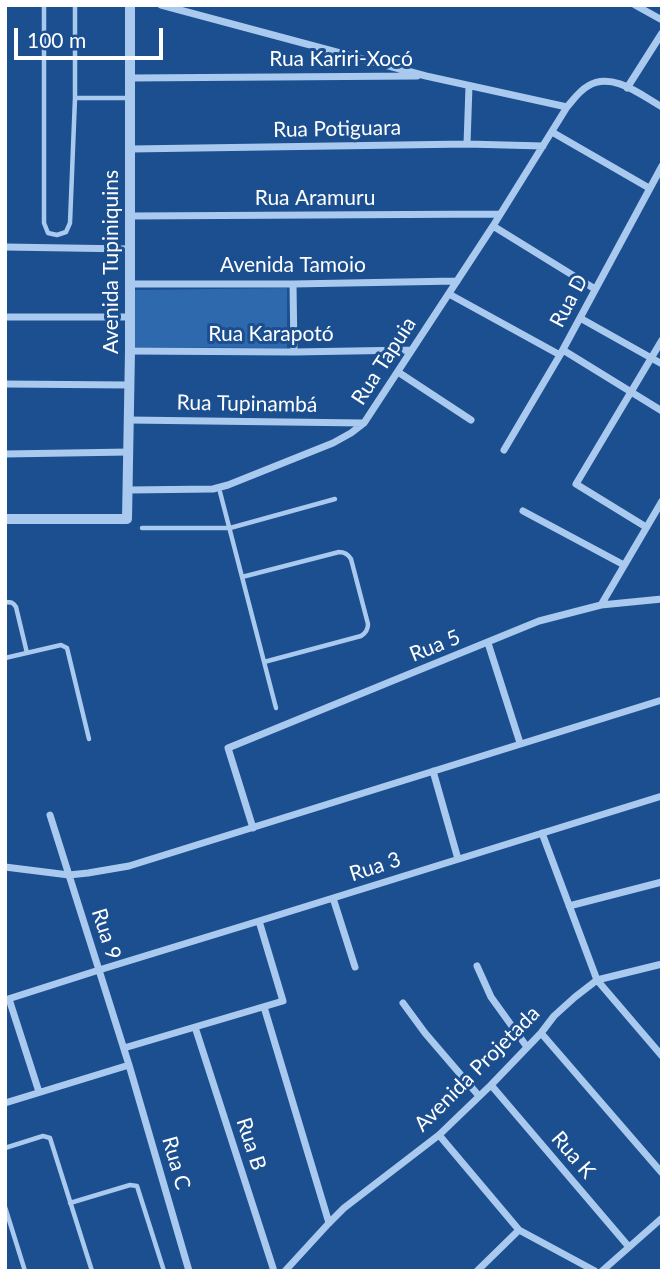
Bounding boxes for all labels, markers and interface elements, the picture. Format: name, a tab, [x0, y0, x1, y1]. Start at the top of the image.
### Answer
scale bar	[18, 14, 166, 58]
text: 100 m	[27, 27, 86, 52]
street label: Rua Kariri-Xocó	[269, 46, 413, 72]
street label: Rua Potiguara	[273, 115, 401, 143]
street label: Avenida Tupiniquins	[98, 170, 124, 354]
street label: Rua Aramuru	[255, 185, 375, 211]
street label: Avenida Tamoio	[220, 252, 366, 278]
street label: Rua D	[545, 270, 593, 332]
street label: Rua Tapuia	[346, 312, 422, 410]
street label: Rua Karapotó	[208, 321, 334, 347]
street label: Rua Tupinambá	[176, 390, 318, 418]
street label: Rua 5	[406, 624, 464, 668]
street label: Rua 3	[346, 847, 404, 887]
street label: Rua 9	[86, 905, 126, 963]
street label: Avenida Projetada	[409, 1001, 545, 1137]
street label: Rua B	[231, 1115, 271, 1173]
street label: Rua K	[546, 1126, 600, 1184]
street label: Rua C	[156, 1133, 196, 1193]

